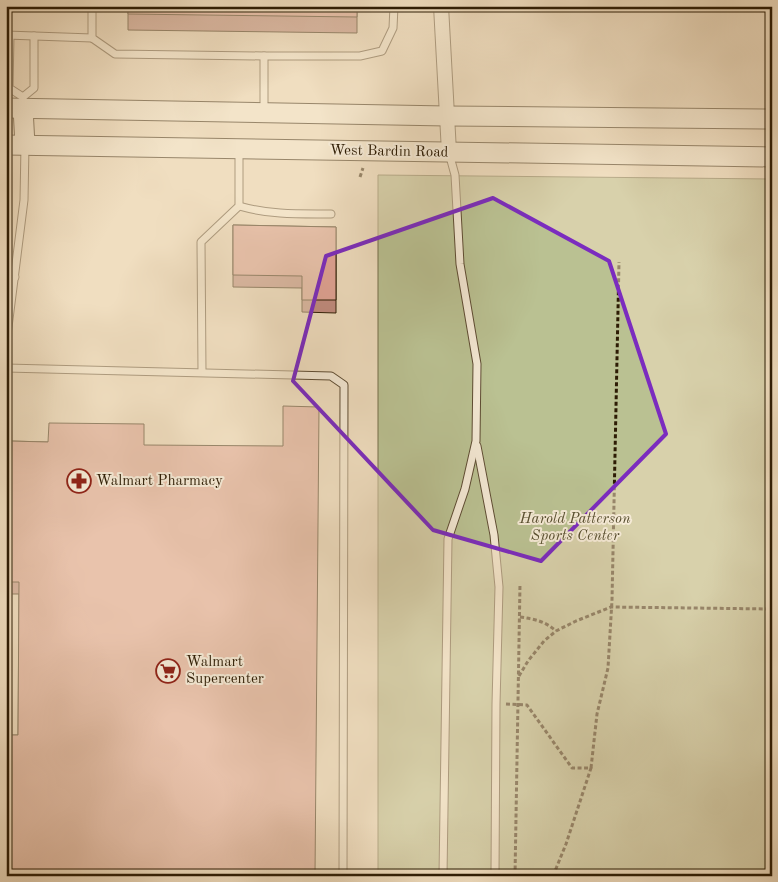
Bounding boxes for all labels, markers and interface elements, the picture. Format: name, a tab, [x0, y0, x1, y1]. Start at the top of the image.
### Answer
street label: West Bardin Road	[329, 143, 449, 161]
pharmacy icon: Walmart Pharmacy	[66, 468, 92, 494]
place label: Walmart Pharmacy	[96, 474, 223, 489]
park label: Harold Patterson Sports Center	[518, 512, 631, 544]
place label: Walmart Supercenter	[186, 655, 264, 687]
supermarket icon: Walmart Supercenter	[155, 658, 181, 684]

